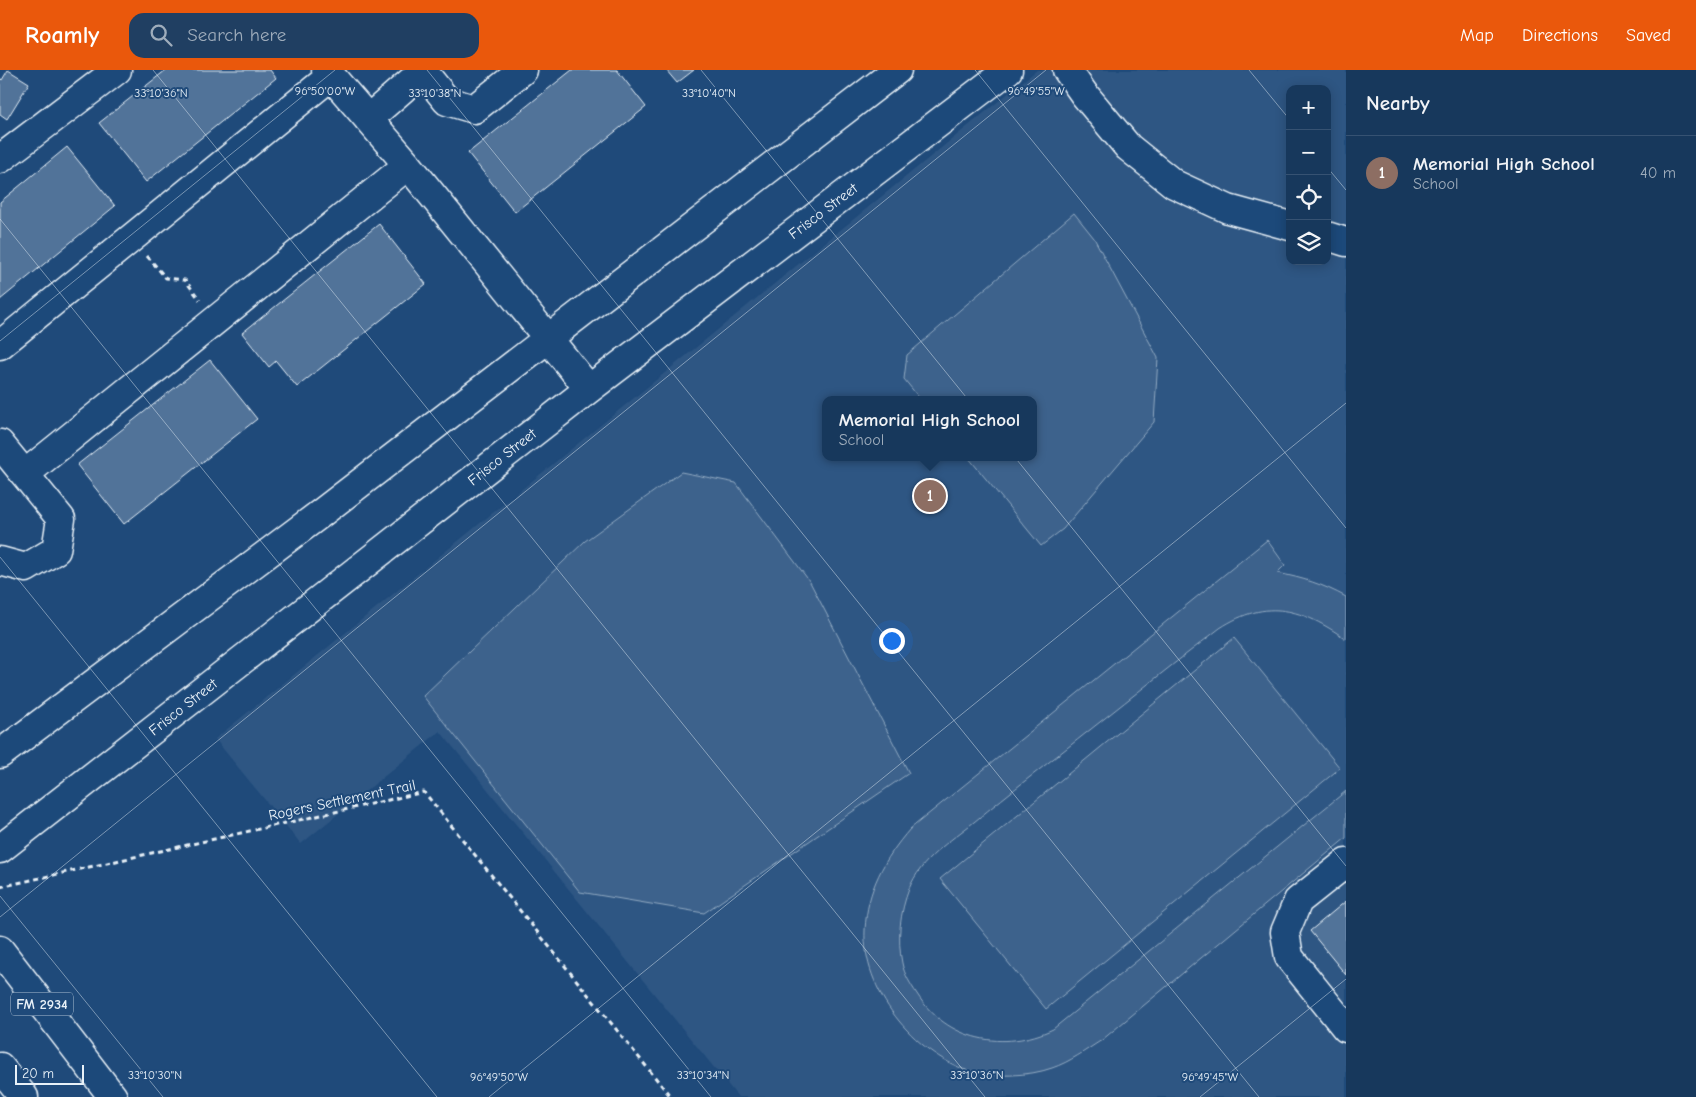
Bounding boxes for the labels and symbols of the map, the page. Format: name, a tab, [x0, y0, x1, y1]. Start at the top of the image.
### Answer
text: 96°50'00"W	[295, 84, 356, 98]
text: 96°49'55"W	[1007, 84, 1065, 98]
text: 33°10'36"N	[134, 86, 188, 100]
text: 33°10'38"N	[409, 86, 461, 100]
text: 33°10'40"N	[682, 86, 736, 100]
street label: Frisco Street	[785, 179, 862, 243]
street label: Frisco Street	[464, 424, 540, 489]
pin: 1	[914, 477, 946, 515]
your location	[879, 628, 905, 654]
street label: Frisco Street	[145, 674, 221, 739]
street label: Rogers Settlement Trail	[267, 776, 417, 824]
road number: FM 2934	[11, 992, 73, 1016]
scale bar	[15, 1062, 84, 1085]
text: 33°10'30"N	[128, 1068, 182, 1082]
text: 33°10'34"N	[677, 1068, 729, 1082]
text: 33°10'36"N	[950, 1068, 1004, 1082]
text: 96°49'50"W	[470, 1070, 529, 1084]
text: 96°49'45"W	[1182, 1070, 1239, 1084]

